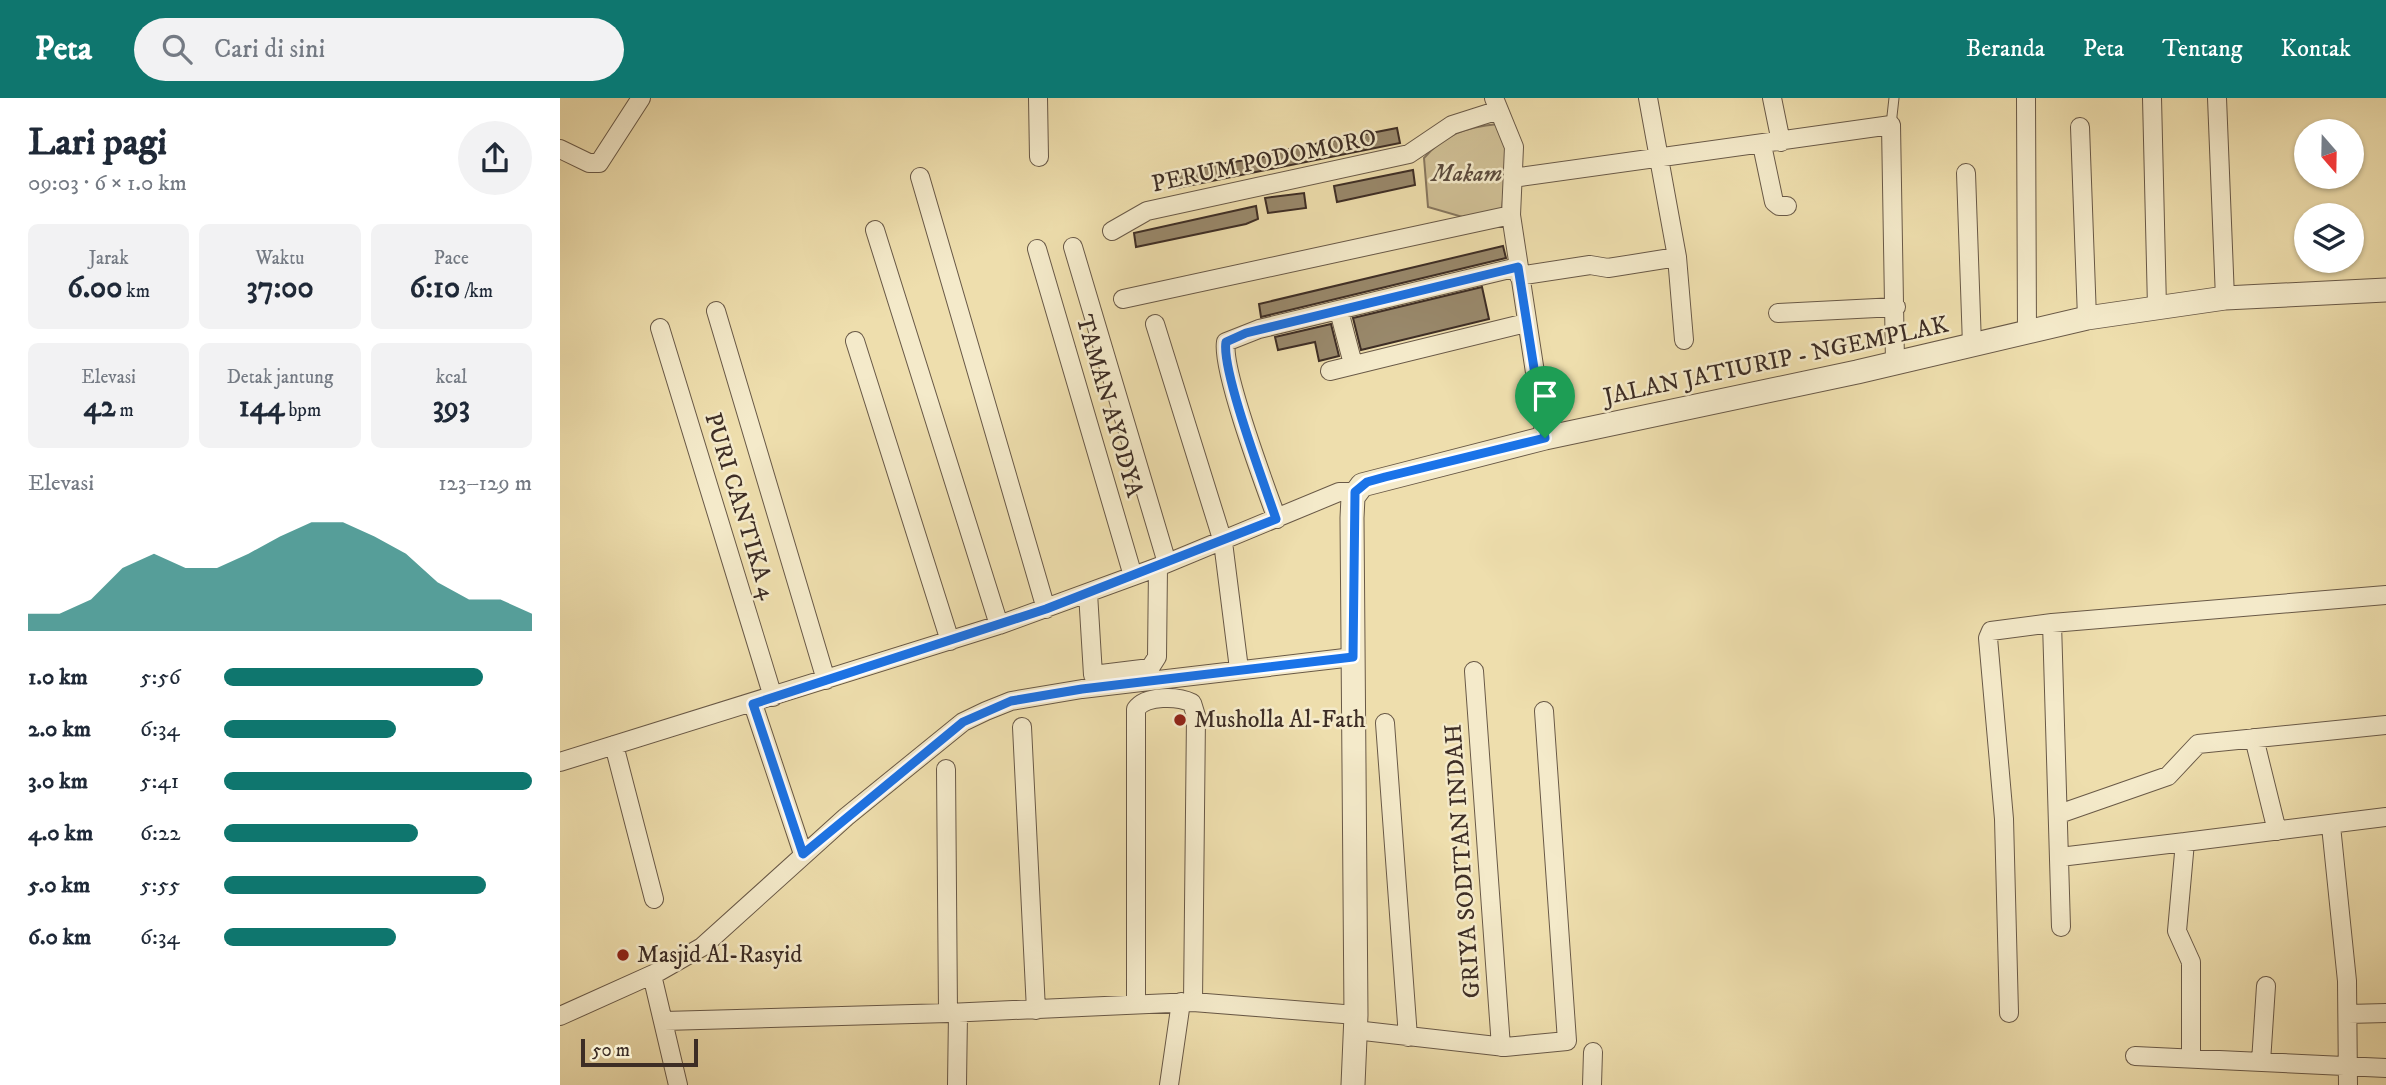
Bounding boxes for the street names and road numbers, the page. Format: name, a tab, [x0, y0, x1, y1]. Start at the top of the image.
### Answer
street label: PERUM PODOMORO	[1149, 123, 1379, 199]
street label: JALAN JATIURIP - NGEMPLAK	[1599, 310, 1951, 413]
street label: TAMAN AYODYA	[1069, 311, 1150, 501]
street label: PURI CANTIKA 4	[697, 409, 783, 604]
street label: GRIYA SODITAN INDAH	[1438, 723, 1488, 999]

